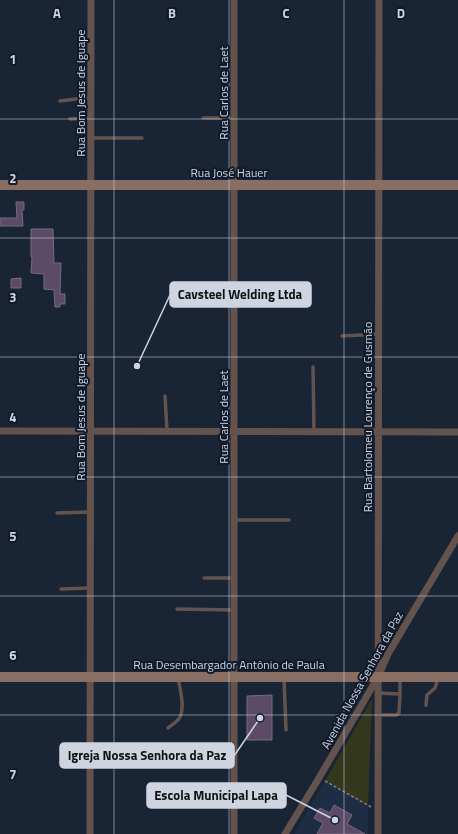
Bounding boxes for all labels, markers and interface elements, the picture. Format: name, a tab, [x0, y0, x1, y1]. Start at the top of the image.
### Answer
text: A	[53, 3, 61, 23]
text: B	[168, 3, 176, 23]
text: C	[282, 3, 290, 23]
text: D	[397, 3, 405, 23]
street label: Rua Bom Jesus de Iguape	[71, 29, 90, 157]
street label: Rua Carlos de Laet	[214, 45, 233, 140]
text: 1	[9, 49, 17, 69]
street label: Rua José Hauer	[190, 163, 268, 182]
text: 2	[9, 168, 17, 188]
callout: Cavsteel Welding Ltda	[170, 282, 311, 307]
text: Cavsteel Welding Ltda	[178, 284, 303, 304]
text: 3	[9, 287, 17, 307]
street label: Rua Bartolomeu Lourenço de Gusmão	[358, 322, 377, 512]
street label: Rua Bom Jesus de Iguape	[71, 353, 90, 481]
street label: Rua Carlos de Laet	[214, 369, 233, 464]
text: 4	[9, 407, 17, 427]
text: 5	[9, 526, 17, 546]
street label: Avenida Nossa Senhora da Paz	[316, 608, 408, 752]
text: 6	[9, 645, 17, 665]
street label: Rua Desembargador Antônio de Paula	[133, 655, 325, 674]
callout: Igreja Nossa Senhora da Paz	[60, 743, 234, 768]
text: Igreja Nossa Senhora da Paz	[68, 745, 226, 765]
text: 7	[9, 764, 17, 784]
callout: Escola Municipal Lapa	[147, 783, 286, 808]
text: Escola Municipal Lapa	[154, 785, 278, 805]

